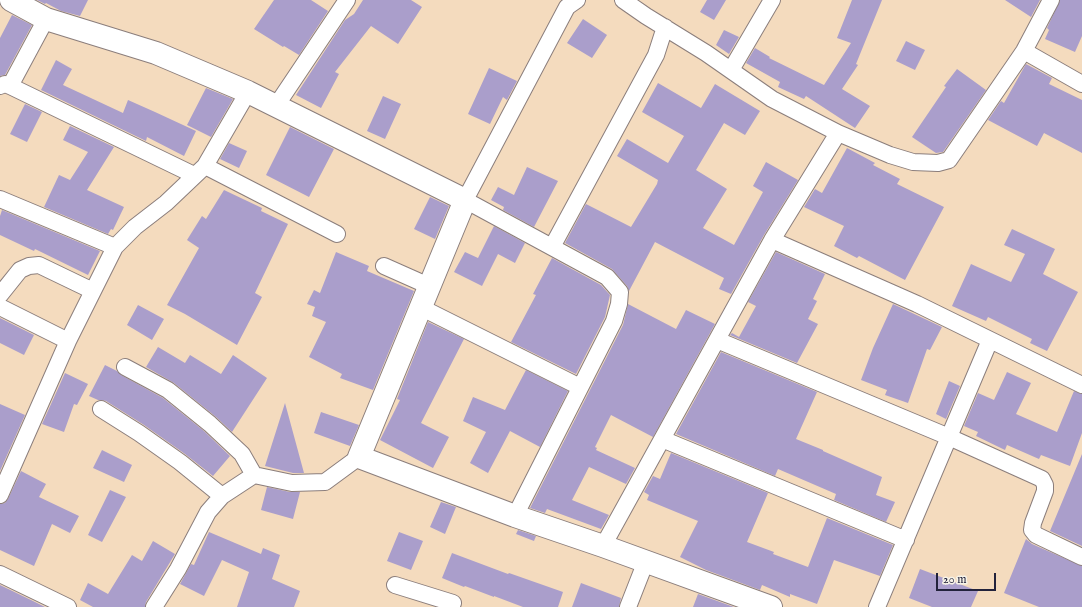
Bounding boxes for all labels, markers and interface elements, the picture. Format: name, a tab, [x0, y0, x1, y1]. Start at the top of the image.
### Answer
scale bar	[938, 565, 998, 591]
text: 20 m	[943, 572, 966, 587]

